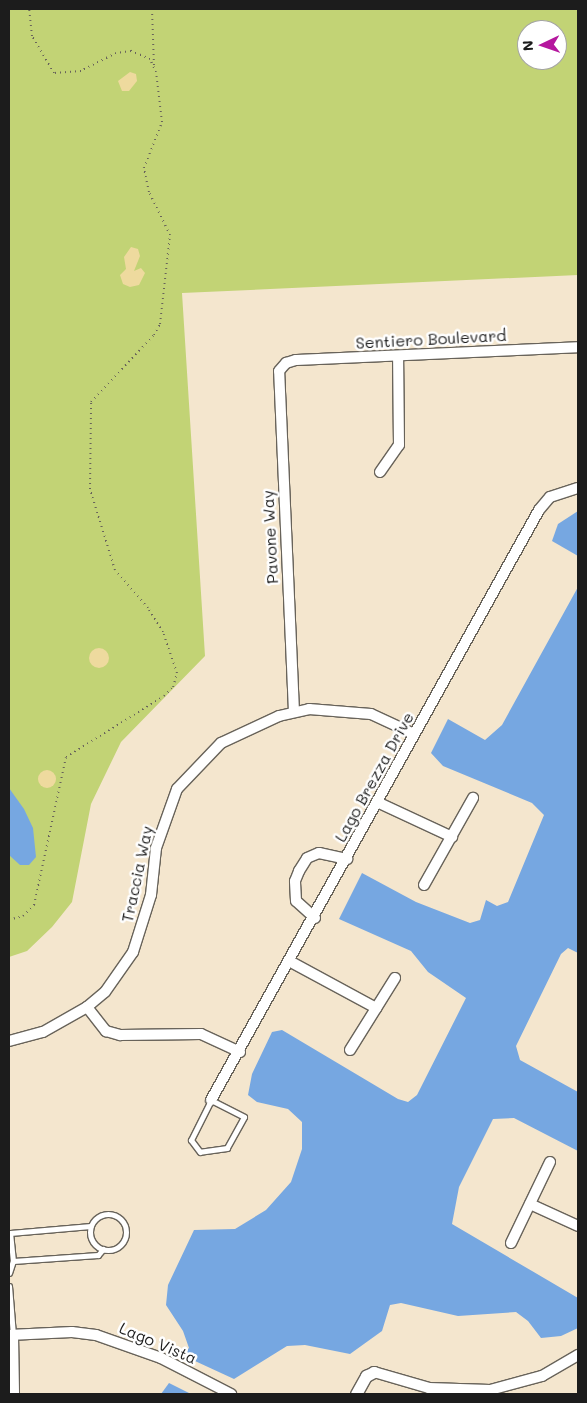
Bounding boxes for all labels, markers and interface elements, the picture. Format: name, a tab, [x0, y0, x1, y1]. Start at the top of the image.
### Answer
north arrow	[517, 20, 567, 70]
text: N	[518, 40, 537, 52]
street label: Sentiero Boulevard	[355, 325, 507, 353]
street label: Pavone Way	[258, 490, 282, 584]
street label: Lago Brezza Drive	[330, 709, 418, 845]
street label: Traccia Way	[117, 824, 157, 924]
street label: Lago Vista	[116, 1318, 200, 1368]

